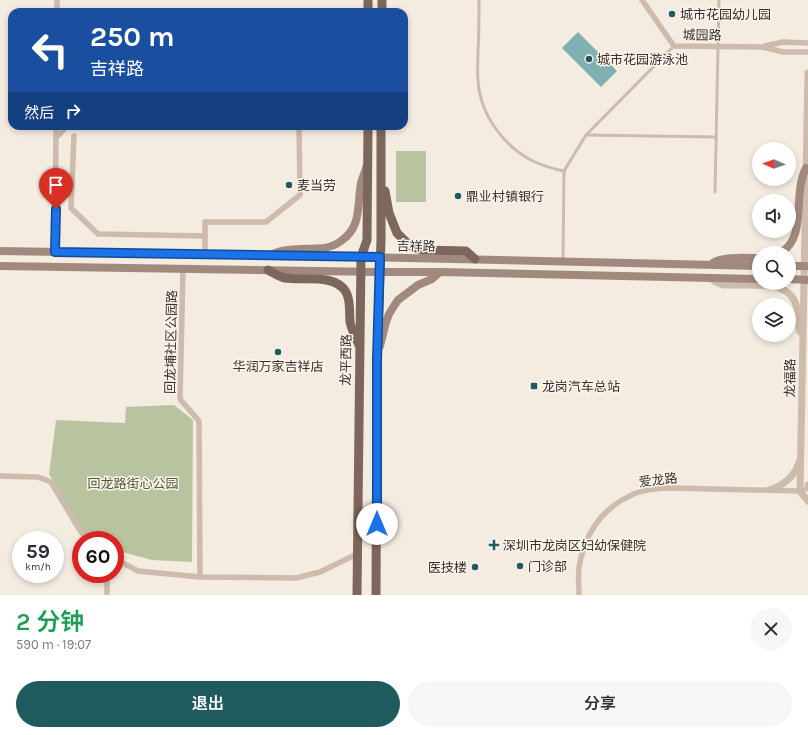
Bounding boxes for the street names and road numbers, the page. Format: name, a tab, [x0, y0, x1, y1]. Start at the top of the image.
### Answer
street label: 城园路	[682, 27, 722, 43]
street label: 吉祥路	[396, 238, 436, 254]
street label: 回龙埔社区公园路	[163, 290, 179, 394]
street label: 龙平西路	[338, 334, 354, 386]
street label: 龙福路	[782, 358, 798, 398]
street label: 爱龙路	[638, 470, 678, 490]

